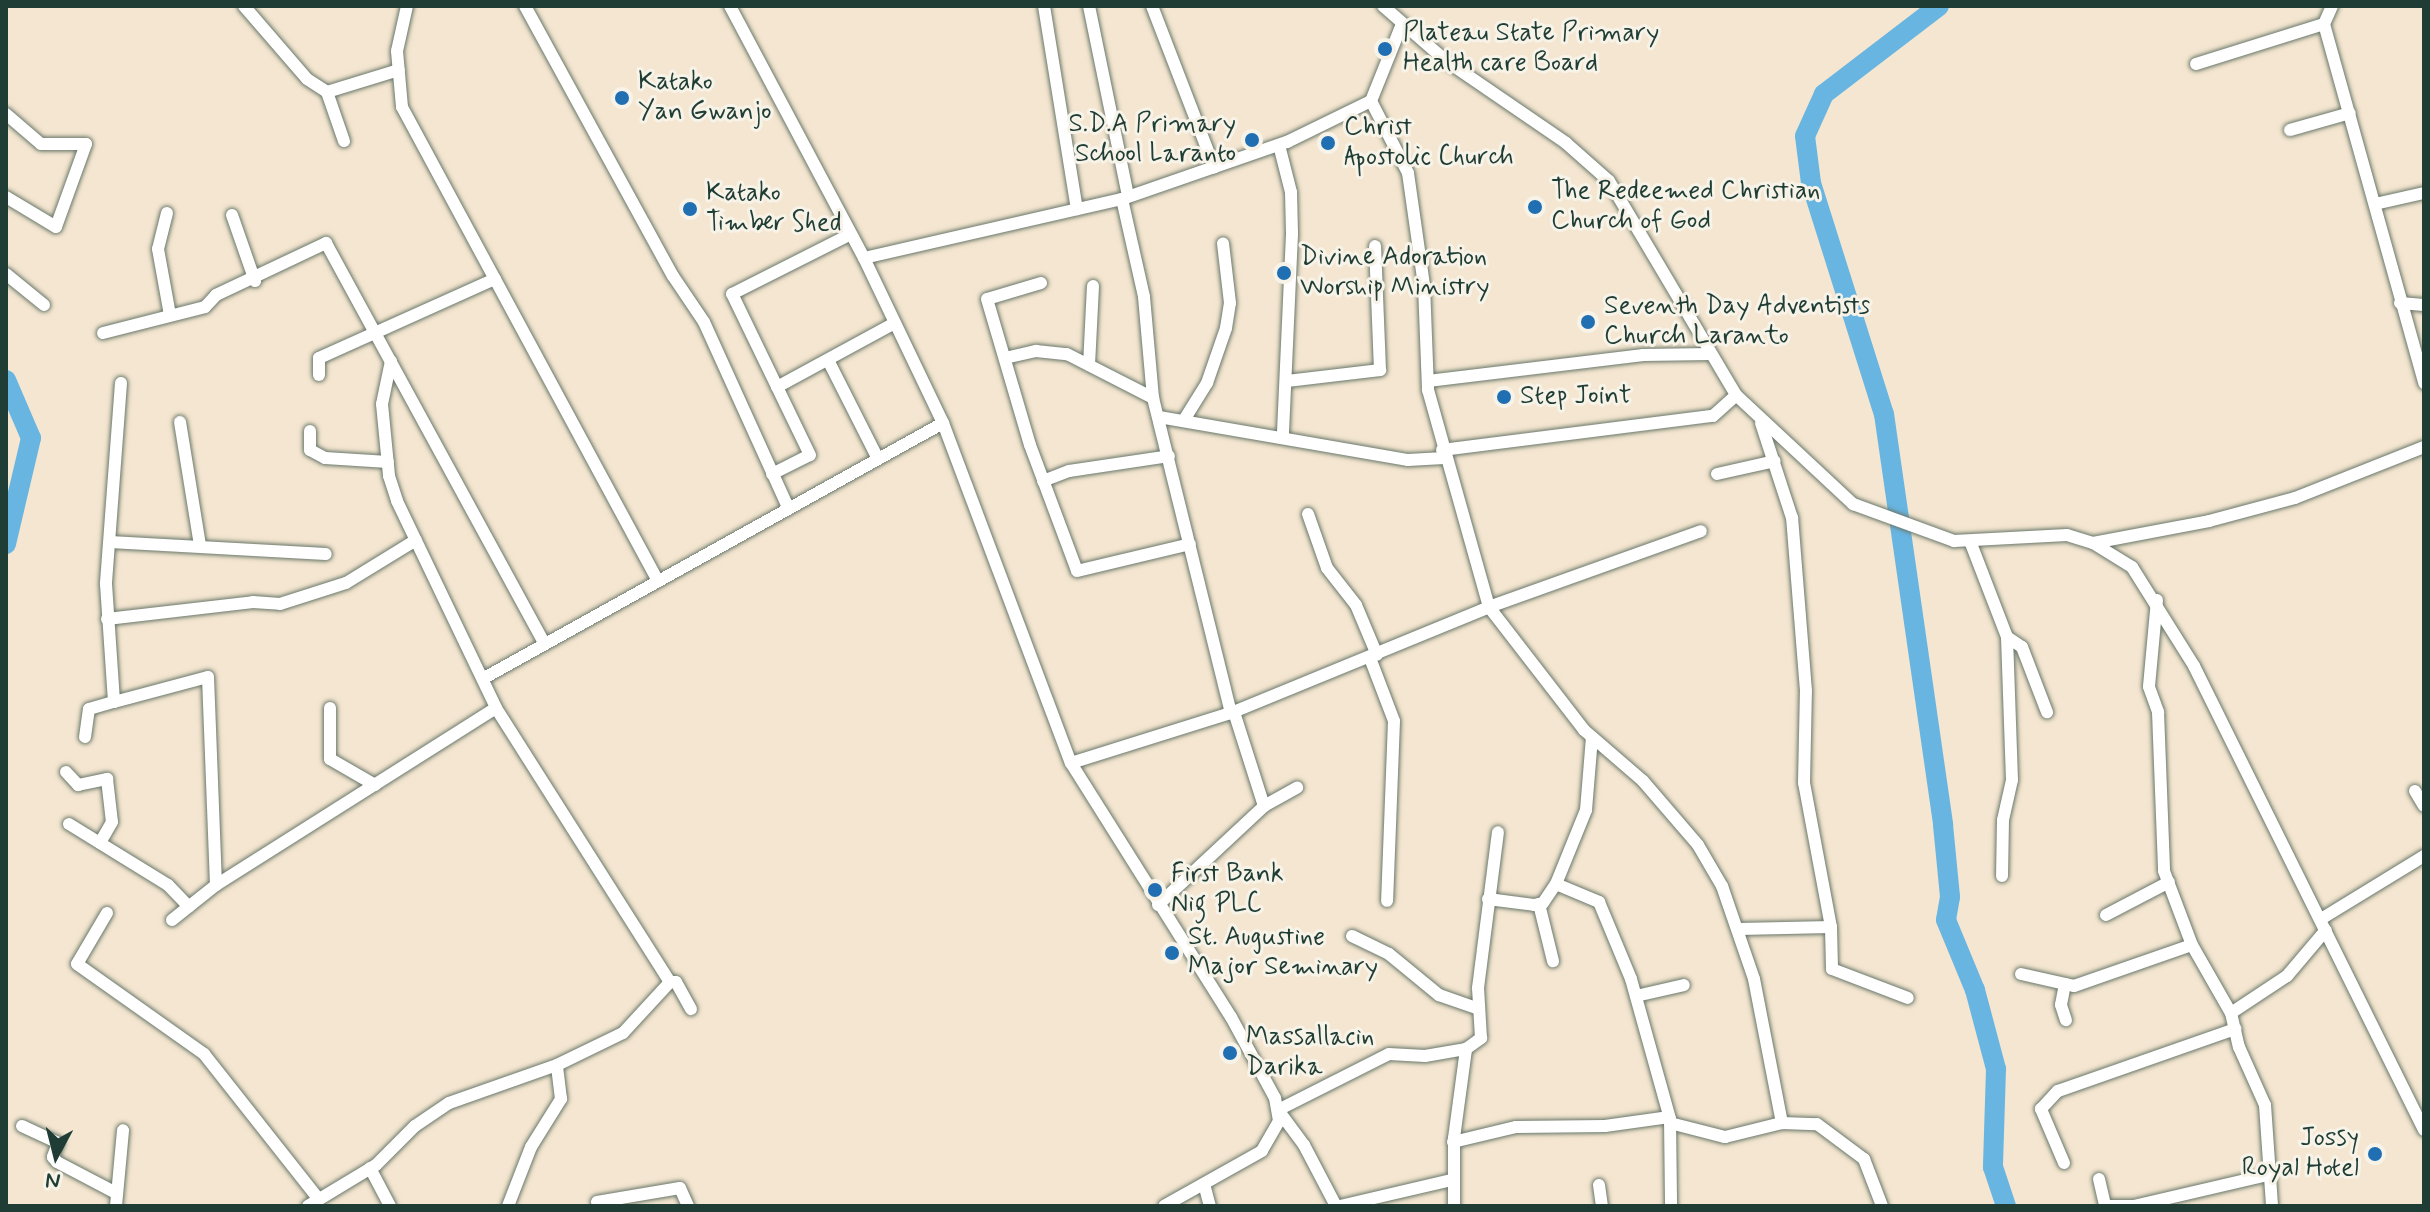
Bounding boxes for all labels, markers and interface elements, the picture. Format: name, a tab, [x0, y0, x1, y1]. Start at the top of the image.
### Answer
place label: Plateau State Primary Health care Board	[1403, 18, 1660, 80]
marker: Plateau State Primary Health care Board	[1374, 38, 1396, 60]
place label: Katako Yan Gwanjo	[638, 67, 777, 128]
marker: Katako Yan Gwanjo	[613, 89, 631, 107]
place label: S.D.A Primary School Laranto	[1066, 109, 1236, 170]
place label: Christ Apostolic Church	[1344, 112, 1520, 174]
marker: S.D.A Primary School Laranto	[1243, 131, 1261, 149]
marker: Christ Apostolic Church	[1319, 134, 1337, 152]
place label: The Redeemed Christian Church of God	[1551, 176, 1822, 238]
place label: Katako Timber Shed	[706, 178, 846, 240]
marker: The Redeemed Christian Church of God	[1526, 198, 1544, 216]
marker: Katako Timber Shed	[681, 200, 699, 218]
place label: Divine Adoration Worship Ministry	[1300, 242, 1487, 304]
marker: Divine Adoration Worship Ministry	[1275, 264, 1293, 282]
place label: Seventh Day Adventists Church Laranto	[1604, 291, 1875, 352]
marker: Seventh Day Adventists Church Laranto	[1579, 313, 1597, 331]
place label: Step Joint	[1520, 381, 1632, 413]
marker: Step Joint	[1495, 388, 1513, 406]
place label: First Bank Nig PLC	[1171, 859, 1284, 920]
marker: First Bank Nig PLC	[1146, 881, 1164, 899]
place label: St. Augustine Major Seminary	[1188, 922, 1382, 984]
marker: St. Augustine Major Seminary	[1163, 944, 1181, 962]
place label: Massallacin Darika	[1246, 1022, 1374, 1084]
marker: Massallacin Darika	[1221, 1044, 1239, 1062]
north arrow	[16, 1116, 96, 1196]
place label: Jossy Royal Hotel	[2242, 1123, 2359, 1184]
marker: Jossy Royal Hotel	[2366, 1145, 2384, 1163]
text: N	[44, 1165, 62, 1195]

